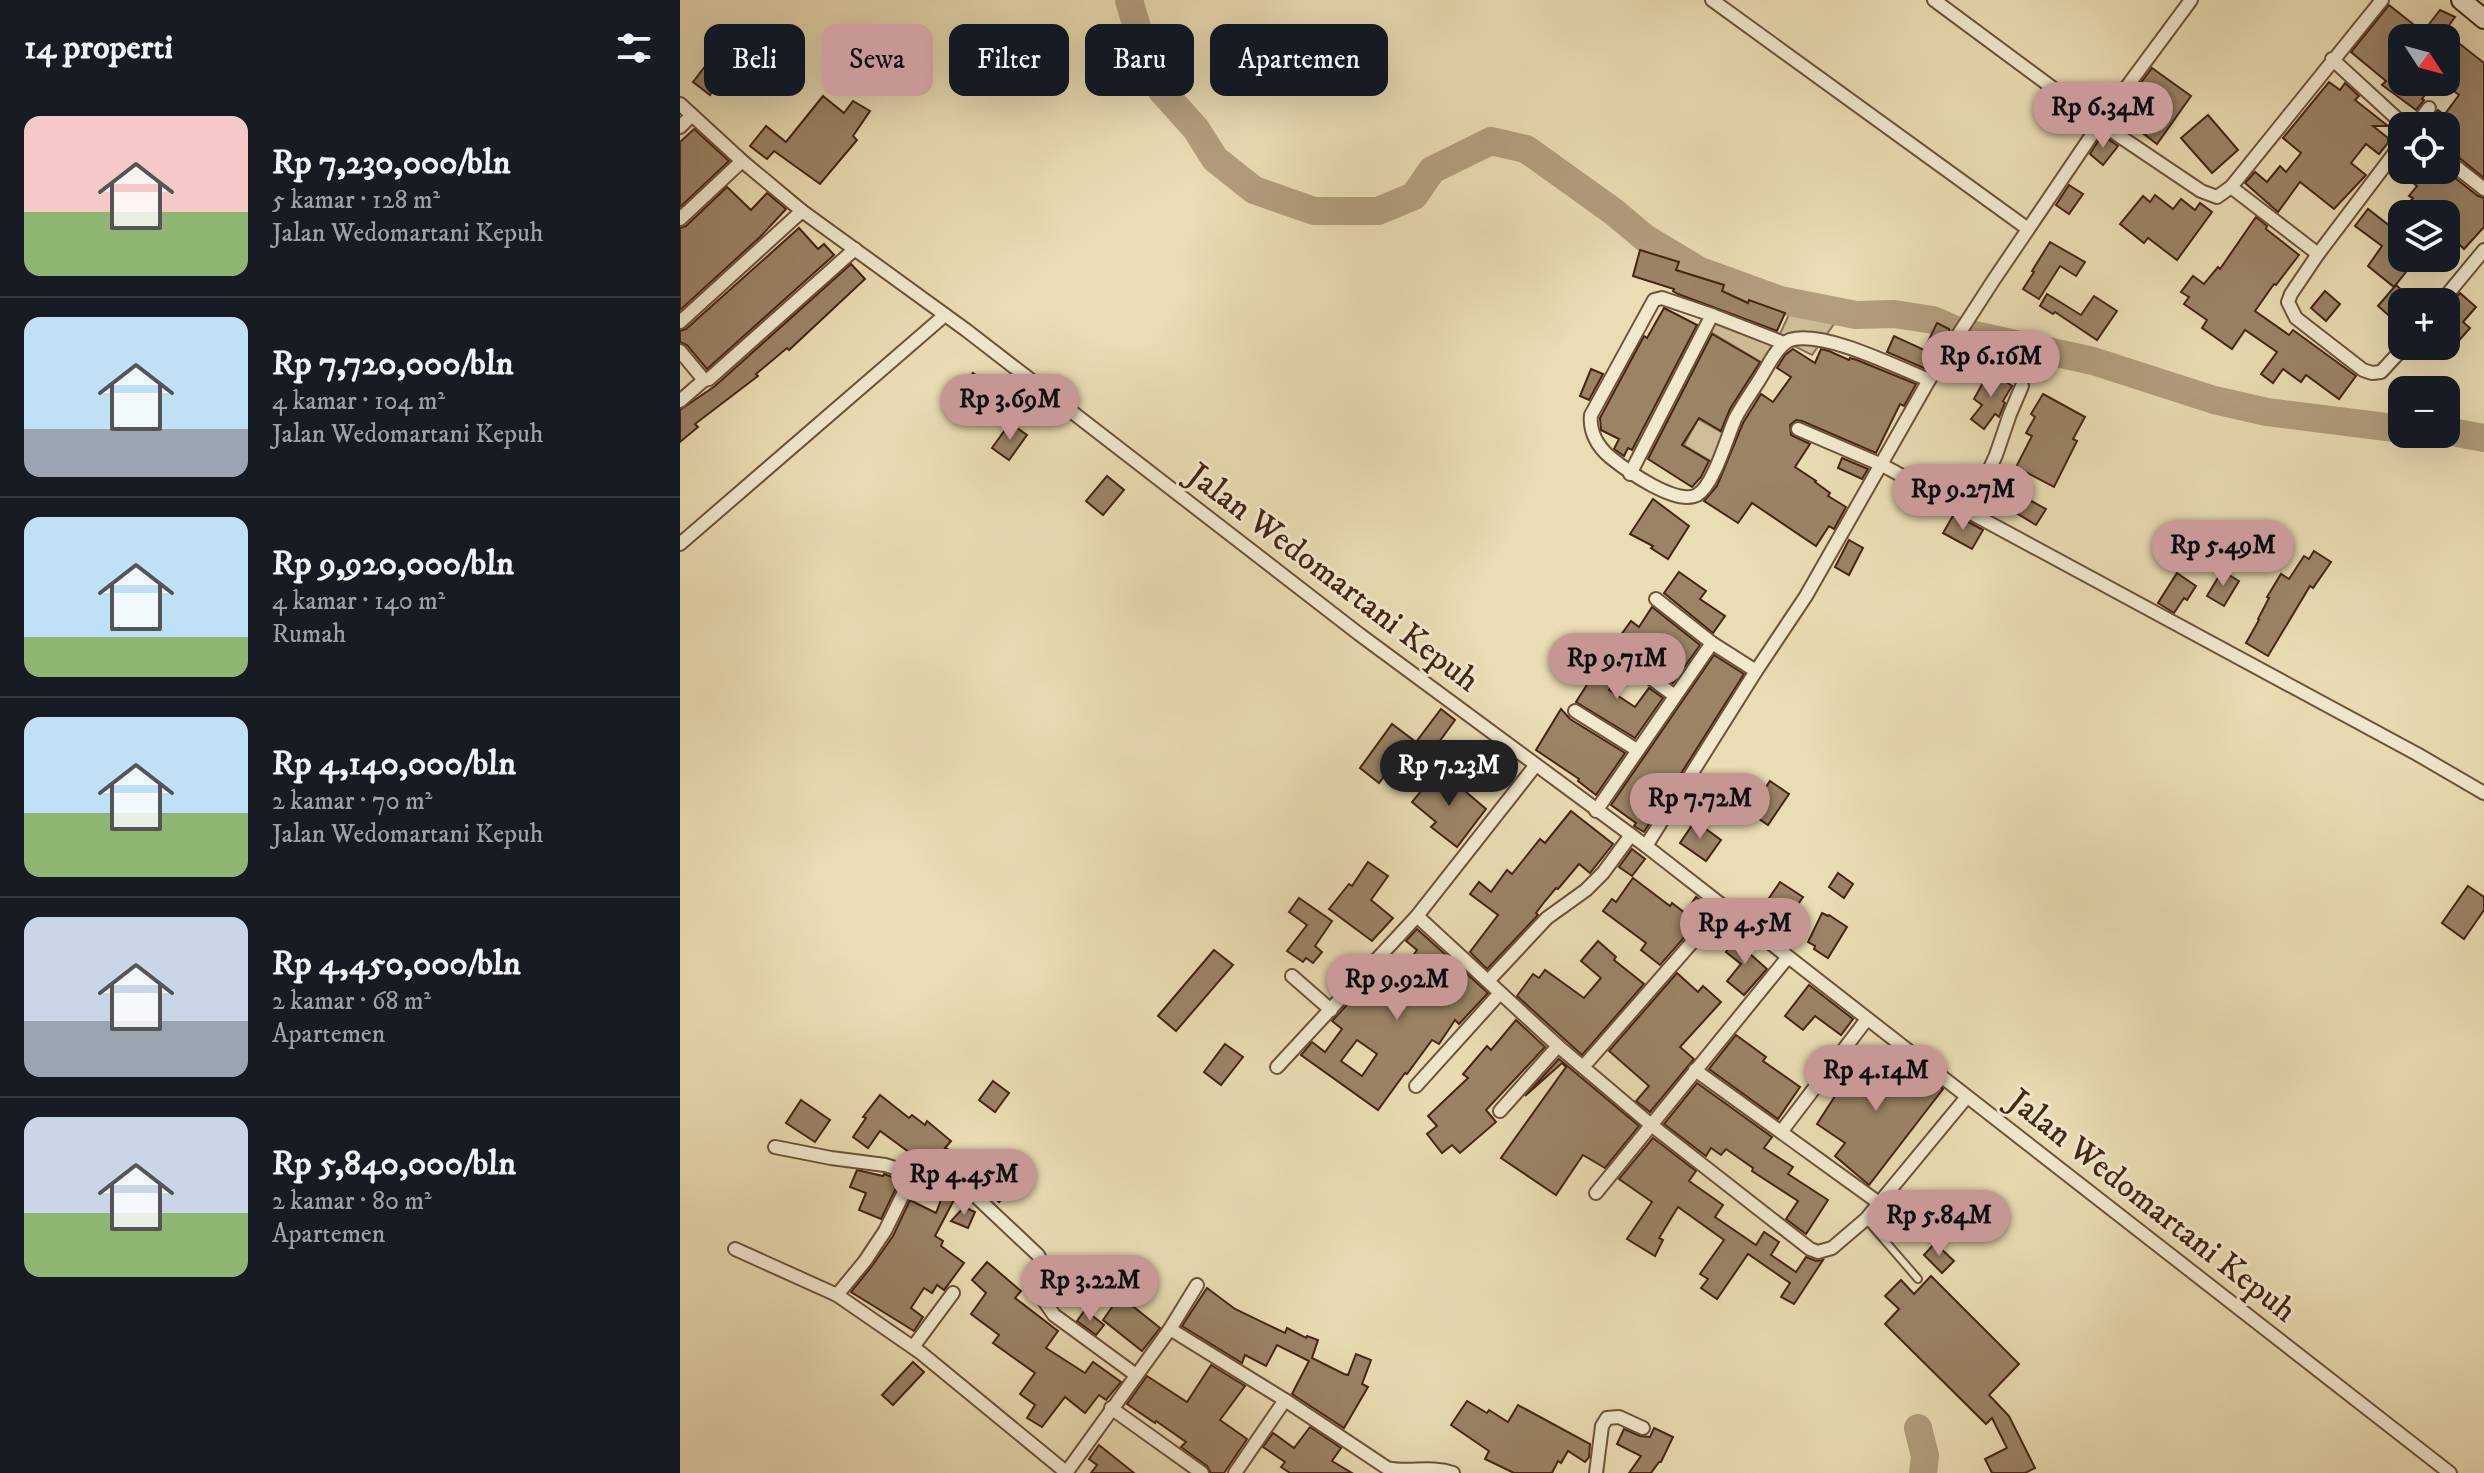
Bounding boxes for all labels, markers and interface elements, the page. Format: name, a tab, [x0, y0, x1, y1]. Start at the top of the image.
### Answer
chip: Beli	[704, 24, 805, 96]
chip: Sewa	[821, 24, 933, 96]
chip: Filter	[949, 24, 1069, 96]
chip: Baru	[1085, 24, 1194, 96]
chip: Apartemen	[1210, 24, 1388, 96]
north arrow	[2388, 24, 2460, 96]
map controls	[2388, 24, 2460, 448]
icon: filters	[612, 26, 656, 70]
text: 14 properti	[24, 27, 173, 69]
pin: Rp 6.34M	[2020, 82, 2186, 150]
text: Rp 6.34M	[2051, 91, 2155, 124]
button: locate	[2388, 112, 2460, 184]
text: Rp 7,230,000/bln	[272, 142, 511, 184]
icon: home	[88, 148, 184, 244]
text: 5 kamar · 128 m²	[272, 184, 440, 217]
button: layers	[2388, 200, 2460, 272]
text: Jalan Wedomartani Kepuh	[272, 217, 543, 250]
button: +	[2388, 288, 2460, 360]
pin: Rp 6.16M	[1908, 331, 2074, 399]
text: Rp 6.16M	[1940, 340, 2042, 373]
text: Rp 7,720,000/bln	[272, 343, 514, 385]
icon: home	[88, 349, 184, 445]
pin: Rp 3.69M	[927, 374, 1093, 442]
button: −	[2388, 376, 2460, 448]
text: Rp 3.69M	[959, 383, 1061, 416]
text: 4 kamar · 104 m²	[272, 385, 445, 418]
text: Jalan Wedomartani Kepuh	[272, 418, 543, 451]
street label: Jalan Wedomartani Kepuh	[1176, 453, 1487, 702]
pin: Rp 9.27M	[1880, 464, 2046, 532]
text: Rp 9.27M	[1911, 473, 2015, 506]
pin: Rp 5.49M	[2140, 520, 2306, 588]
text: Rp 5.49M	[2170, 529, 2276, 562]
text: Rp 9,920,000/bln	[272, 543, 514, 585]
icon: home	[88, 549, 184, 645]
text: 4 kamar · 140 m²	[272, 585, 445, 618]
text: Rumah	[272, 618, 346, 651]
pin: Rp 9.71M	[1534, 633, 1700, 701]
text: Rp 9.71M	[1567, 642, 1667, 675]
pin: Rp 7.23M	[1366, 740, 1532, 808]
text: Rp 4,140,000/bln	[272, 743, 516, 785]
icon: home	[88, 749, 184, 845]
text: Rp 7.23M	[1398, 749, 1500, 782]
pin: Rp 7.72M	[1617, 773, 1783, 841]
text: Rp 7.72M	[1648, 782, 1752, 815]
text: 2 kamar · 70 m²	[272, 785, 432, 818]
text: Jalan Wedomartani Kepuh	[272, 818, 543, 851]
pin: Rp 4.5M	[1671, 898, 1819, 966]
text: Rp 4.5M	[1698, 907, 1792, 940]
text: Rp 4,450,000/bln	[272, 943, 521, 985]
icon: home	[88, 949, 184, 1045]
pin: Rp 9.92M	[1314, 954, 1480, 1022]
text: Rp 9.92M	[1345, 963, 1449, 996]
text: 2 kamar · 68 m²	[272, 985, 431, 1018]
text: Apartemen	[272, 1018, 385, 1051]
pin: Rp 4.14M	[1793, 1045, 1959, 1113]
text: Rp 4.14M	[1823, 1054, 1929, 1087]
street label: Jalan Wedomartani Kepuh	[1997, 1078, 2305, 1332]
text: Rp 5,840,000/bln	[272, 1143, 516, 1185]
icon: home	[88, 1149, 184, 1245]
pin: Rp 4.45M	[881, 1149, 1047, 1217]
text: Rp 4.45M	[909, 1158, 1019, 1191]
text: 2 kamar · 80 m²	[272, 1185, 432, 1218]
pin: Rp 5.84M	[1856, 1190, 2022, 1258]
text: Rp 5.84M	[1886, 1199, 1992, 1232]
text: Apartemen	[272, 1218, 385, 1251]
pin: Rp 3.22M	[1007, 1255, 1173, 1323]
text: Rp 3.22M	[1039, 1264, 1141, 1297]

